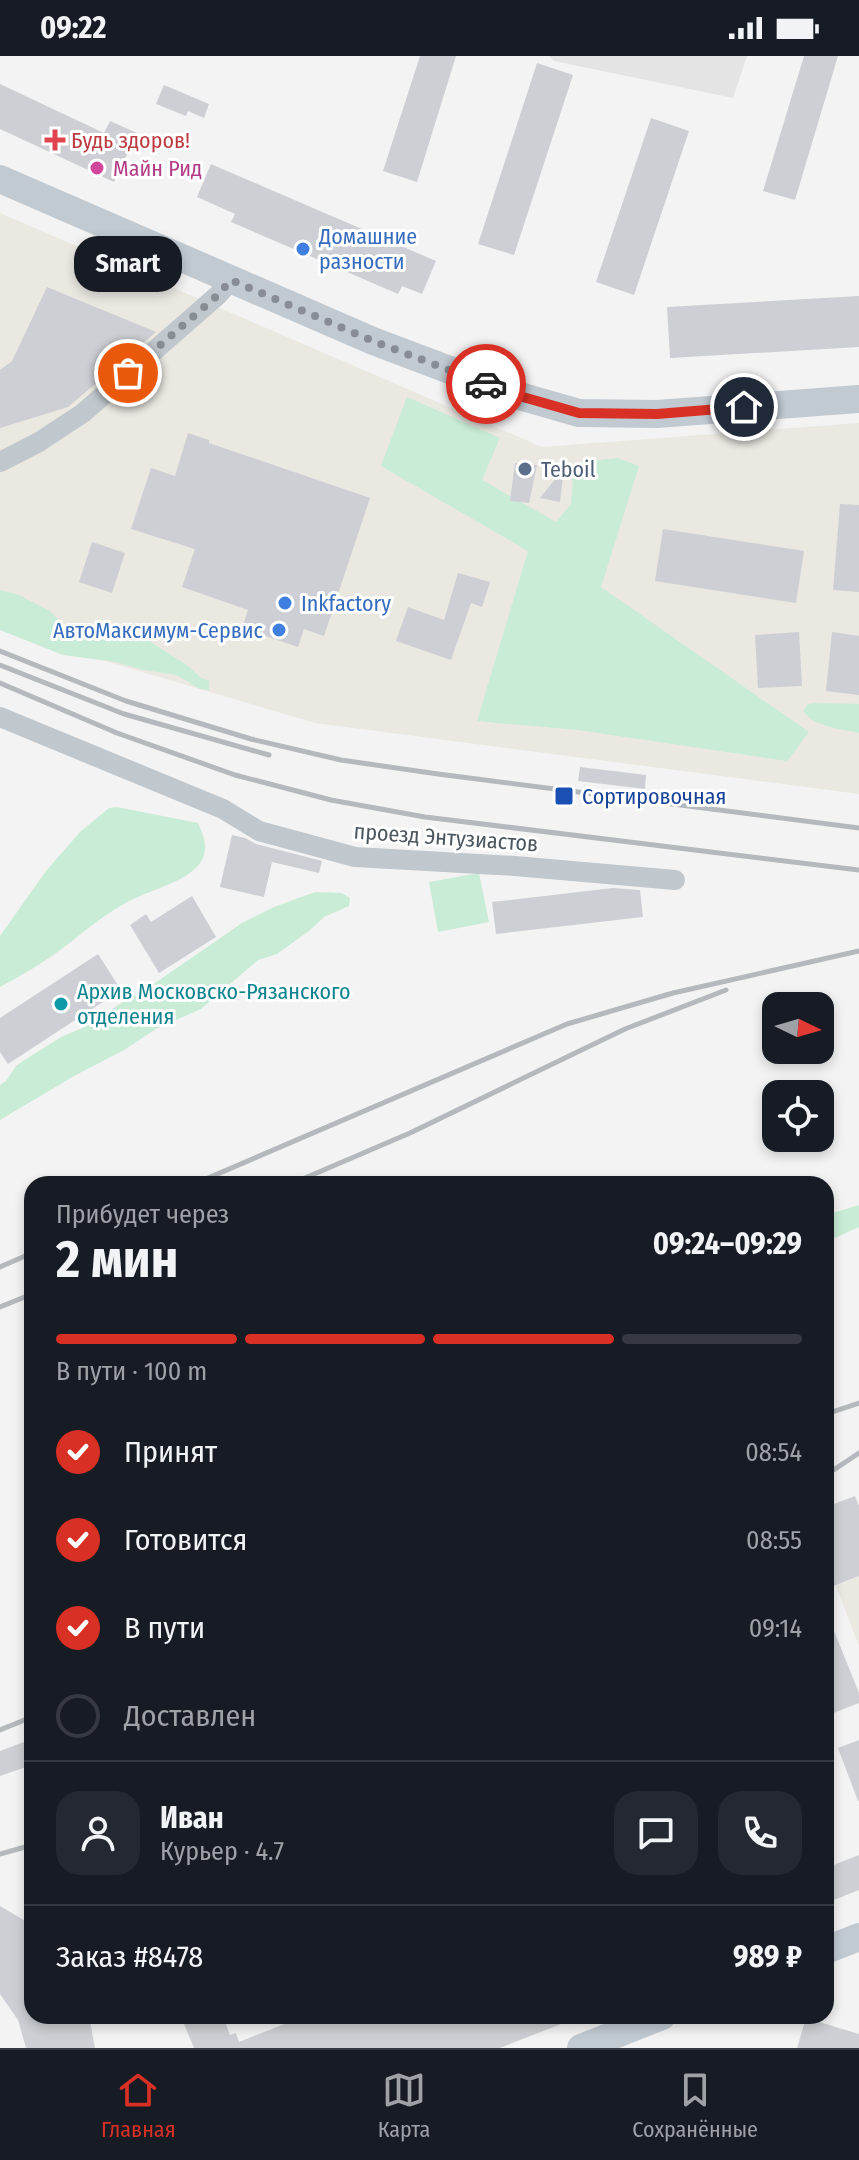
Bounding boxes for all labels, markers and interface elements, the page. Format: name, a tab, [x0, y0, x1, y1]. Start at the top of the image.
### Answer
text: 09:22	[40, 10, 106, 46]
place label: Будь здоров!	[71, 127, 190, 154]
marker: Будь здоров!	[46, 131, 64, 149]
place label: Майн Рид	[113, 155, 202, 182]
marker: Майн Рид	[88, 159, 106, 177]
place label: Домашние разности	[318, 223, 417, 275]
callout: Smart	[74, 237, 182, 293]
marker: Домашние разности	[294, 240, 312, 258]
text: Smart	[96, 248, 160, 279]
pin	[94, 339, 162, 407]
courier	[446, 344, 526, 424]
icon: bag	[106, 351, 150, 395]
icon: car	[464, 362, 508, 406]
pin	[710, 373, 778, 441]
icon: home	[722, 385, 766, 429]
place label: Teboil	[541, 456, 596, 483]
marker: Teboil	[516, 460, 534, 478]
place label: Inkfactory	[301, 590, 391, 617]
marker: Inkfactory	[276, 594, 294, 612]
place label: АвтоМаксимум-Сервиc	[53, 617, 264, 644]
marker: АвтоМаксимум-Сервиc	[270, 621, 288, 639]
place label: Сортировочная	[582, 783, 726, 810]
marker: Сортировочная	[553, 785, 575, 807]
street label: проезд Энтузиастов	[353, 818, 539, 857]
place label: Архив Московско-Рязанского отделения	[77, 978, 351, 1030]
north arrow	[762, 992, 834, 1064]
map controls	[762, 992, 834, 1152]
marker: Архив Московско-Рязанского отделения	[52, 995, 70, 1013]
button: locate	[762, 1080, 834, 1152]
text: Прибудет через	[56, 1199, 229, 1230]
text: 09:24–09:29	[653, 1226, 802, 1262]
text: 2 мин	[56, 1228, 178, 1291]
text: В пути · 100 m	[56, 1356, 207, 1387]
icon: check	[56, 1430, 100, 1474]
text: Принят	[124, 1434, 217, 1470]
text: 08:54	[745, 1437, 802, 1468]
icon: check	[56, 1518, 100, 1562]
text: Готовится	[124, 1522, 247, 1558]
text: 08:55	[746, 1525, 802, 1556]
icon: check	[56, 1606, 100, 1650]
text: В пути	[124, 1610, 205, 1646]
text: 09:14	[749, 1613, 802, 1644]
text: Доставлен	[124, 1698, 256, 1734]
button: person	[56, 1791, 140, 1875]
button: chat	[614, 1791, 698, 1875]
button: phone	[718, 1791, 802, 1875]
text: Иван	[160, 1800, 224, 1836]
text: Курьер · 4.7	[160, 1836, 284, 1867]
text: Заказ #8478	[56, 1939, 203, 1975]
text: 989 ₽	[733, 1939, 802, 1975]
tab: Главная	[101, 2068, 176, 2143]
tab: Карта	[378, 2068, 430, 2143]
tab: Сохранённые	[632, 2068, 758, 2143]

